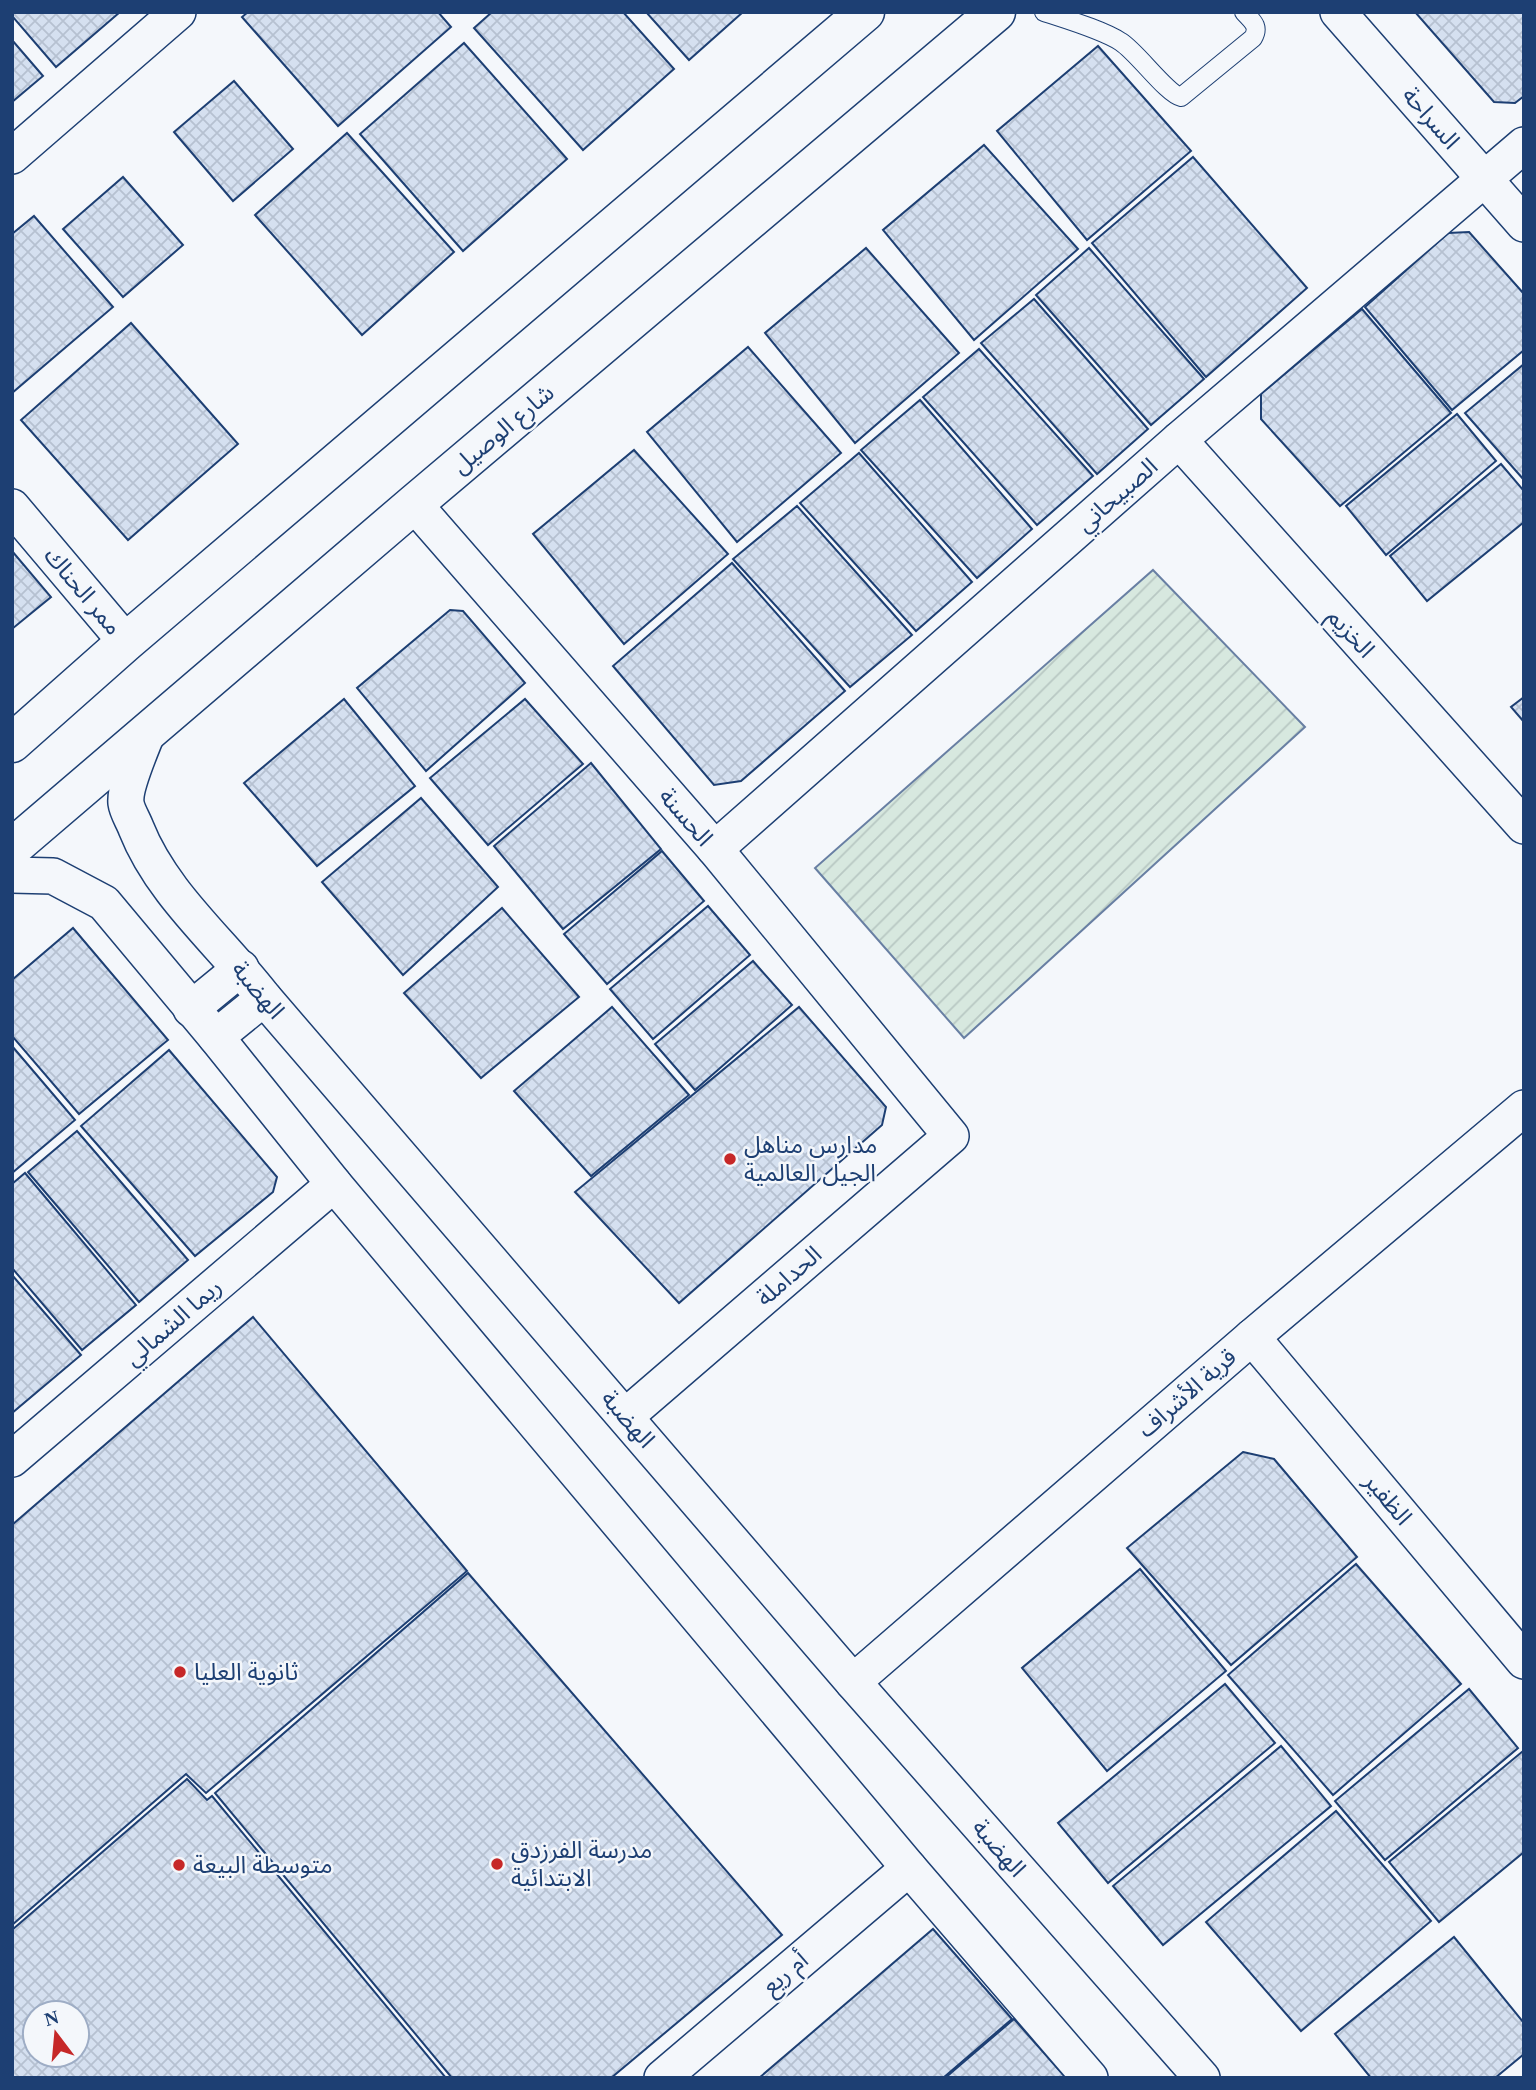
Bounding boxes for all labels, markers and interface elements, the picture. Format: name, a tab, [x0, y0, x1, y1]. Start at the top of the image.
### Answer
street label: السراحة	[1397, 82, 1465, 155]
street label: شارع الوصيل	[447, 379, 561, 482]
street label: الصبيحاني	[1071, 453, 1166, 541]
street label: ممر الحناك	[38, 542, 127, 640]
street label: الخزيم	[1319, 603, 1380, 665]
street label: الحسنة	[654, 783, 718, 851]
street label: الهضبة	[227, 956, 289, 1024]
place label: مدارس مناهل الجيل العالمية	[744, 1132, 877, 1186]
marker: مدارس مناهل الجيل العالمية	[722, 1151, 738, 1167]
street label: الحداملة	[751, 1241, 827, 1311]
street label: ريما الشمالي	[119, 1273, 230, 1375]
street label: قرية الأشراف	[1132, 1343, 1242, 1443]
street label: الهضبة	[596, 1385, 660, 1453]
street label: الظفير	[1358, 1467, 1417, 1531]
place label: ثانوية العليا	[194, 1659, 298, 1686]
marker: ثانوية العليا	[172, 1664, 188, 1680]
street label: الهضبة	[967, 1814, 1031, 1882]
place label: مدرسة الفرزدق الابتدائية	[511, 1837, 652, 1891]
place label: متوسطة البيعة	[193, 1852, 333, 1879]
marker: مدرسة الفرزدق الابتدائية	[489, 1856, 505, 1872]
marker: متوسطة البيعة	[171, 1857, 187, 1873]
street label: أم ريع	[755, 1944, 816, 2003]
north arrow	[21, 1999, 91, 2069]
text: N	[42, 2006, 61, 2030]

